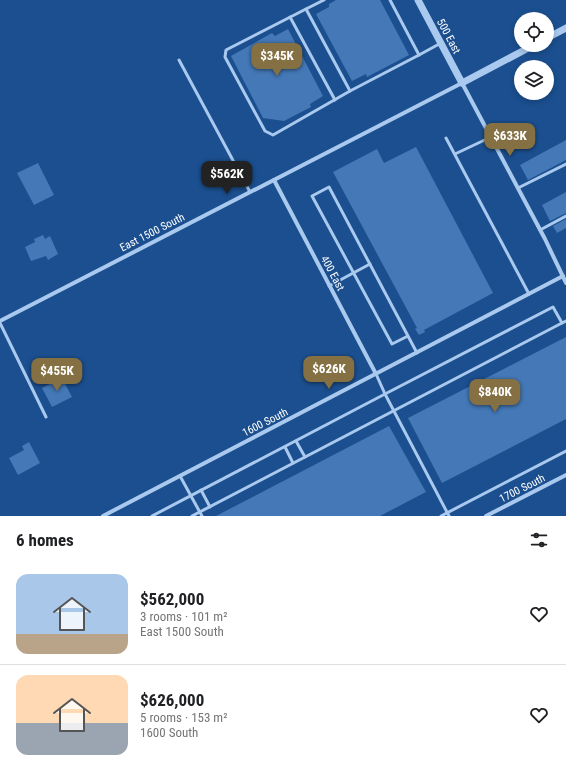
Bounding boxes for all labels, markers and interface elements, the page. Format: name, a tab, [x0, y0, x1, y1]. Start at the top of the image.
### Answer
map controls	[514, 12, 554, 100]
button: locate	[514, 12, 554, 52]
street label: 500 East	[434, 16, 463, 56]
pin: $345K	[249, 43, 305, 77]
text: $345K	[260, 48, 294, 63]
button: layers	[514, 60, 554, 100]
pin: $633K	[482, 123, 538, 157]
text: $633K	[493, 128, 527, 143]
pin: $562K	[199, 161, 255, 195]
text: $562K	[210, 166, 244, 181]
street label: East 1500 South	[118, 211, 187, 254]
street label: 400 East	[318, 253, 347, 293]
pin: $626K	[301, 356, 357, 390]
pin: $455K	[29, 358, 85, 392]
text: $626K	[312, 361, 346, 376]
text: $455K	[40, 363, 74, 378]
pin: $840K	[467, 379, 523, 413]
text: $840K	[478, 384, 512, 399]
street label: 1600 South	[240, 405, 290, 439]
street label: 1700 South	[497, 471, 547, 505]
icon: filters	[528, 529, 550, 551]
text: 6 homes	[16, 530, 74, 550]
text: $562,000	[140, 589, 204, 609]
icon: home	[48, 590, 96, 638]
icon: heart	[528, 603, 550, 625]
text: 3 rooms · 101 m²	[140, 609, 227, 624]
text: East 1500 South	[140, 624, 224, 639]
text: $626,000	[140, 690, 204, 710]
icon: home	[48, 691, 96, 739]
icon: heart	[528, 704, 550, 726]
text: 5 rooms · 153 m²	[140, 710, 227, 725]
text: 1600 South	[140, 725, 198, 740]

